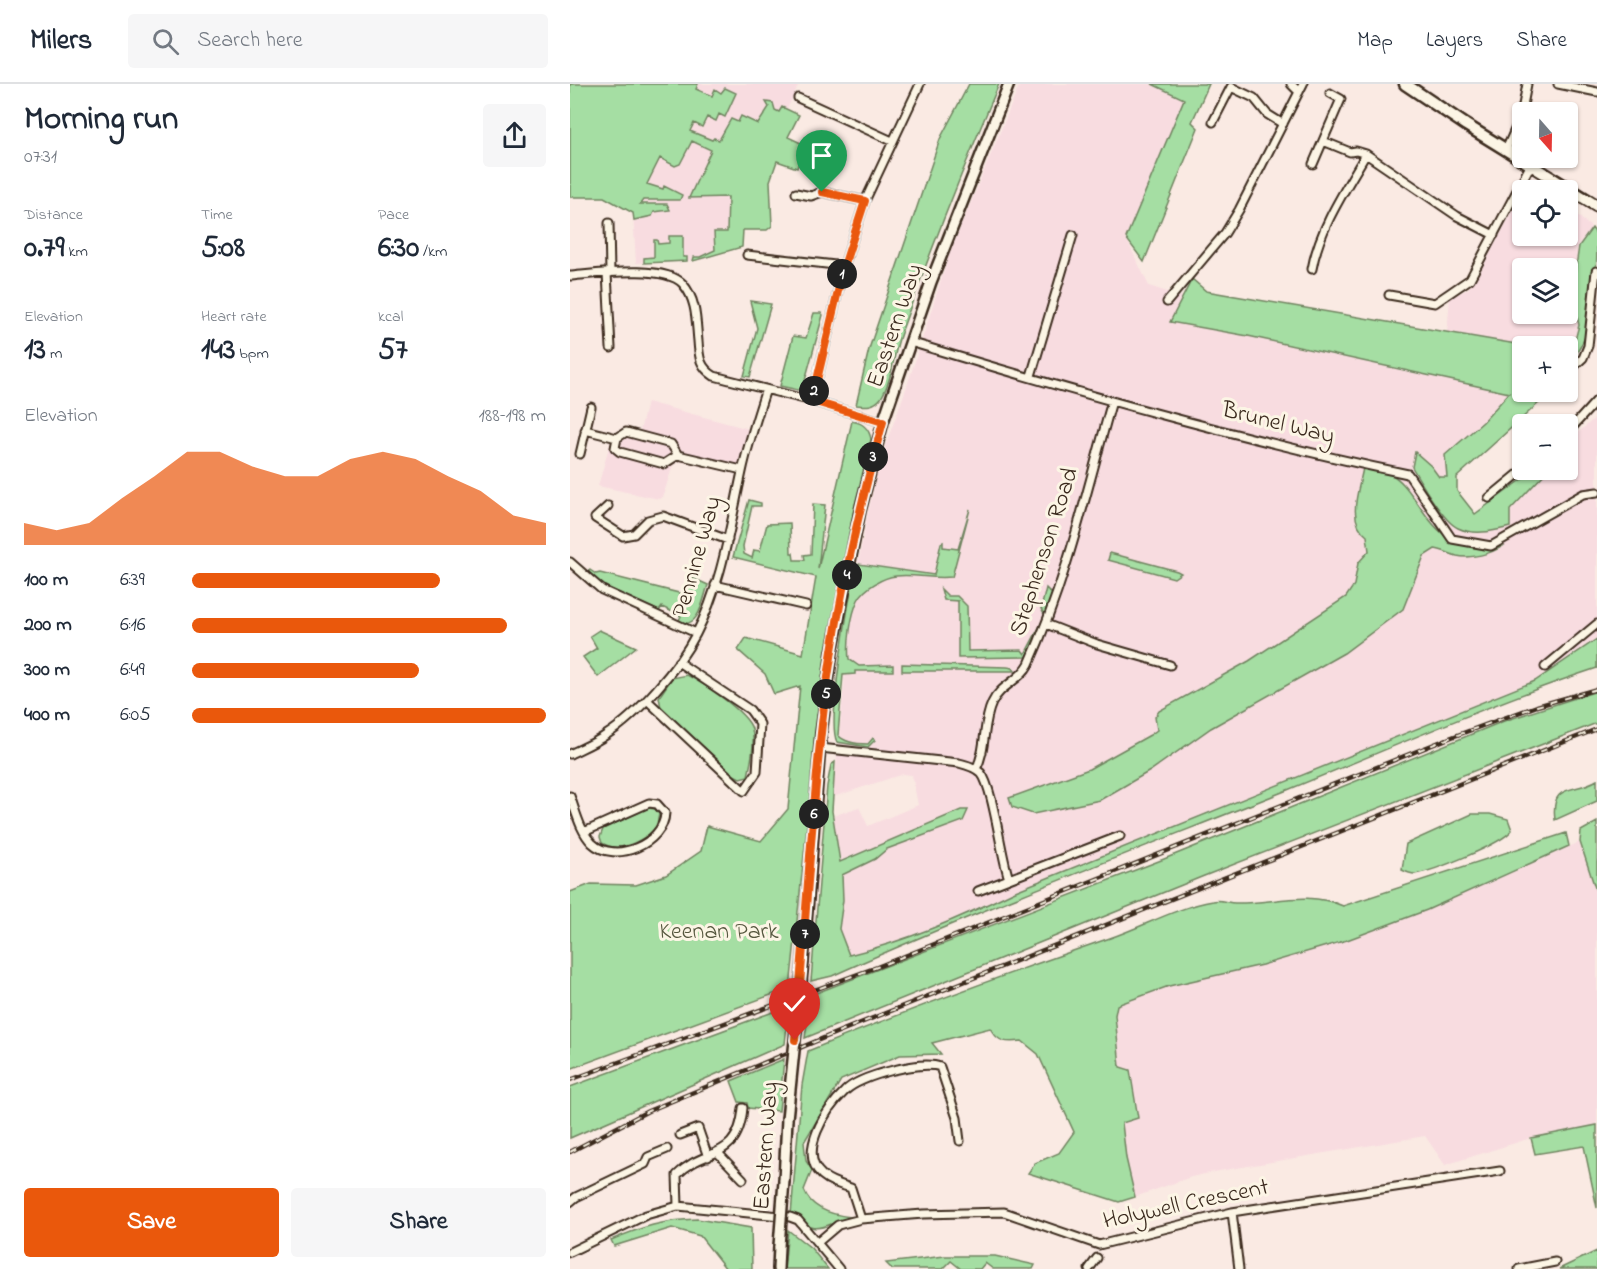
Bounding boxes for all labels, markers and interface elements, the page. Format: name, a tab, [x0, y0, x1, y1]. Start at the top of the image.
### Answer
search box	[128, 14, 548, 68]
text: Milers	[30, 21, 92, 62]
icon: search	[149, 25, 182, 58]
text: Search here	[197, 25, 303, 57]
text: Map	[1357, 26, 1393, 56]
text: Layers	[1426, 26, 1483, 56]
text: Share	[1516, 26, 1567, 56]
text: Morning run	[24, 96, 178, 144]
north arrow	[1512, 102, 1578, 168]
map controls	[1512, 102, 1578, 480]
button: share	[483, 104, 546, 167]
pin	[796, 130, 847, 192]
icon: arrive	[805, 139, 838, 172]
text: 07:31	[24, 143, 57, 172]
button: locate	[1512, 180, 1578, 246]
text: Distance	[24, 203, 83, 227]
text: Time	[201, 203, 233, 227]
text: Pace	[378, 203, 409, 227]
text: 0.79	[24, 227, 64, 271]
text: 5:08	[201, 227, 245, 271]
text: 6:30	[378, 227, 419, 271]
text: km	[64, 240, 88, 264]
text: /km	[419, 240, 448, 264]
button: layers	[1512, 258, 1578, 324]
pin: 1	[827, 259, 857, 289]
street label: Eastern Way	[859, 259, 934, 393]
text: 1	[839, 262, 845, 286]
text: Elevation	[24, 305, 83, 329]
text: Heart rate	[201, 305, 267, 329]
text: kcal	[378, 305, 403, 329]
text: 13	[24, 329, 46, 373]
text: 143	[201, 329, 235, 373]
text: 57	[378, 329, 408, 373]
button: +	[1512, 336, 1578, 402]
text: m	[46, 342, 62, 366]
text: bpm	[235, 342, 269, 366]
pin: 2	[799, 376, 829, 406]
text: 2	[810, 379, 818, 403]
street label: Brunel Way	[1217, 393, 1338, 456]
text: Elevation	[24, 402, 98, 431]
text: 188–198 m	[478, 402, 546, 431]
button: −	[1512, 414, 1578, 480]
pin: 3	[858, 442, 888, 472]
text: 3	[870, 445, 876, 469]
street label: Stephenson Road	[1001, 463, 1089, 641]
street label: Pennine Way	[664, 492, 733, 622]
pin: 4	[832, 560, 862, 590]
text: 4	[844, 563, 850, 587]
text: 100 m	[24, 566, 68, 595]
text: 6:39	[120, 566, 145, 595]
text: 200 m	[24, 611, 72, 640]
text: 6:16	[120, 611, 146, 640]
text: 300 m	[24, 656, 70, 685]
text: 6:49	[120, 656, 145, 685]
pin: 5	[811, 679, 841, 709]
text: 5	[821, 682, 831, 706]
text: 400 m	[24, 701, 70, 730]
text: 6:05	[120, 701, 151, 730]
pin: 6	[799, 799, 829, 829]
text: 6	[810, 802, 818, 826]
park label: Keenan Park	[659, 915, 779, 950]
pin: 7	[790, 919, 820, 949]
text: 7	[802, 922, 808, 946]
pin	[769, 978, 820, 1040]
icon: check	[778, 987, 811, 1020]
street label: Eastern Way	[745, 1081, 790, 1211]
street label: Holywell Crescent	[1100, 1170, 1272, 1241]
button: Save	[24, 1188, 279, 1257]
button: Share	[291, 1188, 546, 1257]

